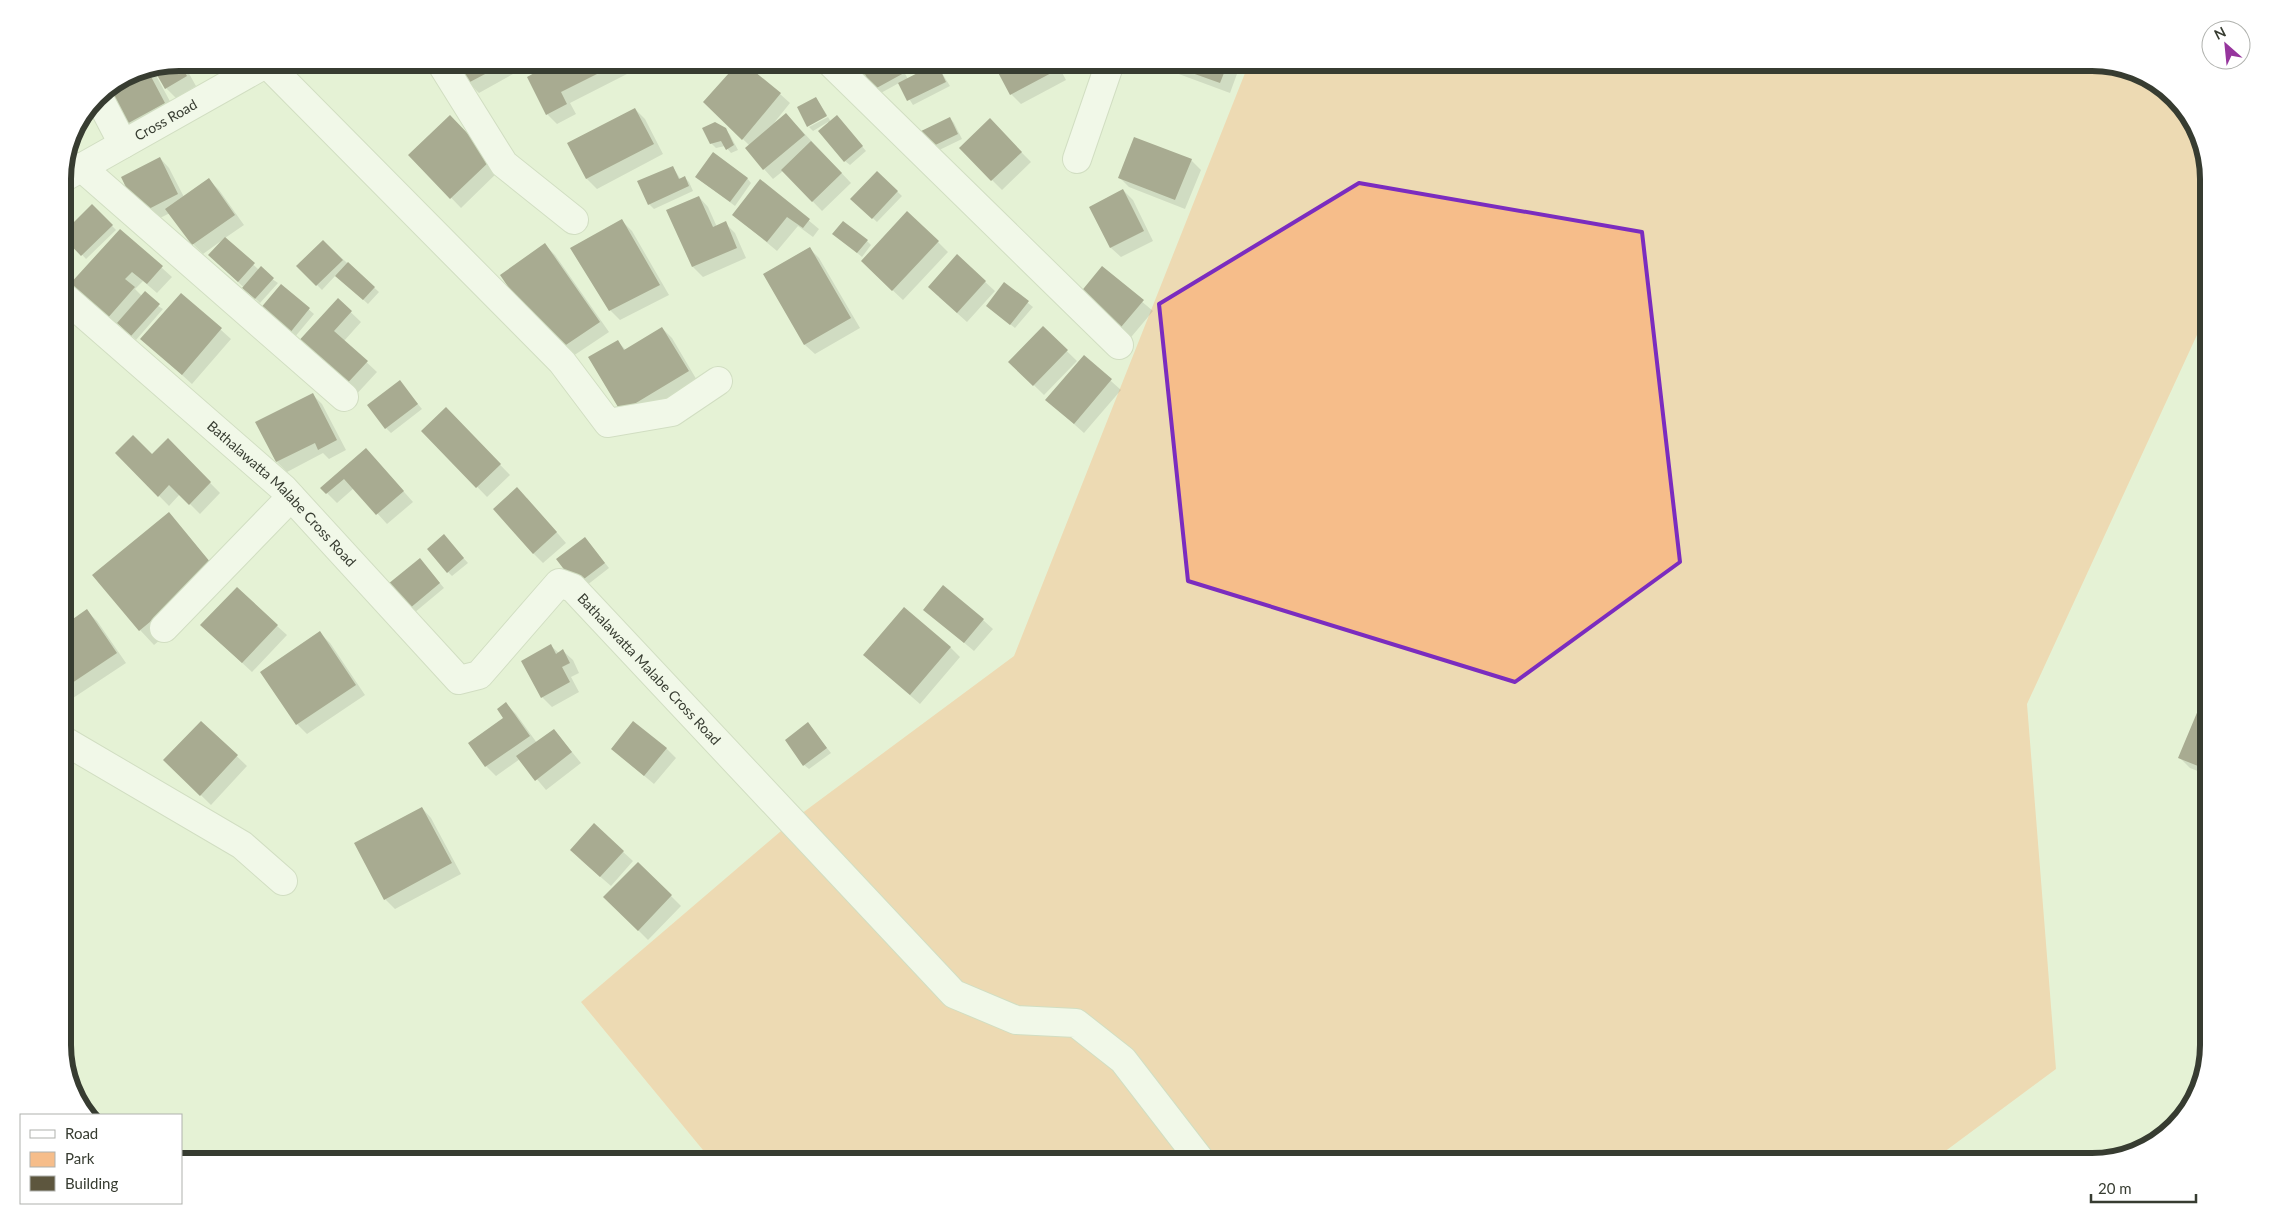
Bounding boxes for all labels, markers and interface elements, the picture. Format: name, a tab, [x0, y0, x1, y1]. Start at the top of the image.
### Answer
north arrow	[2201, 20, 2251, 70]
text: N	[2211, 23, 2229, 43]
street label: Cross Road	[131, 95, 200, 144]
street label: Bathalawatta Malabe Cross Road	[204, 417, 360, 570]
street label: Bathalawatta Malabe Cross Road	[574, 589, 725, 748]
legend	[20, 1114, 182, 1204]
text: Road	[65, 1124, 98, 1142]
text: Park	[65, 1149, 95, 1167]
scale bar	[2091, 1172, 2196, 1204]
text: Building	[65, 1174, 118, 1192]
text: 20 m	[2098, 1179, 2132, 1197]

